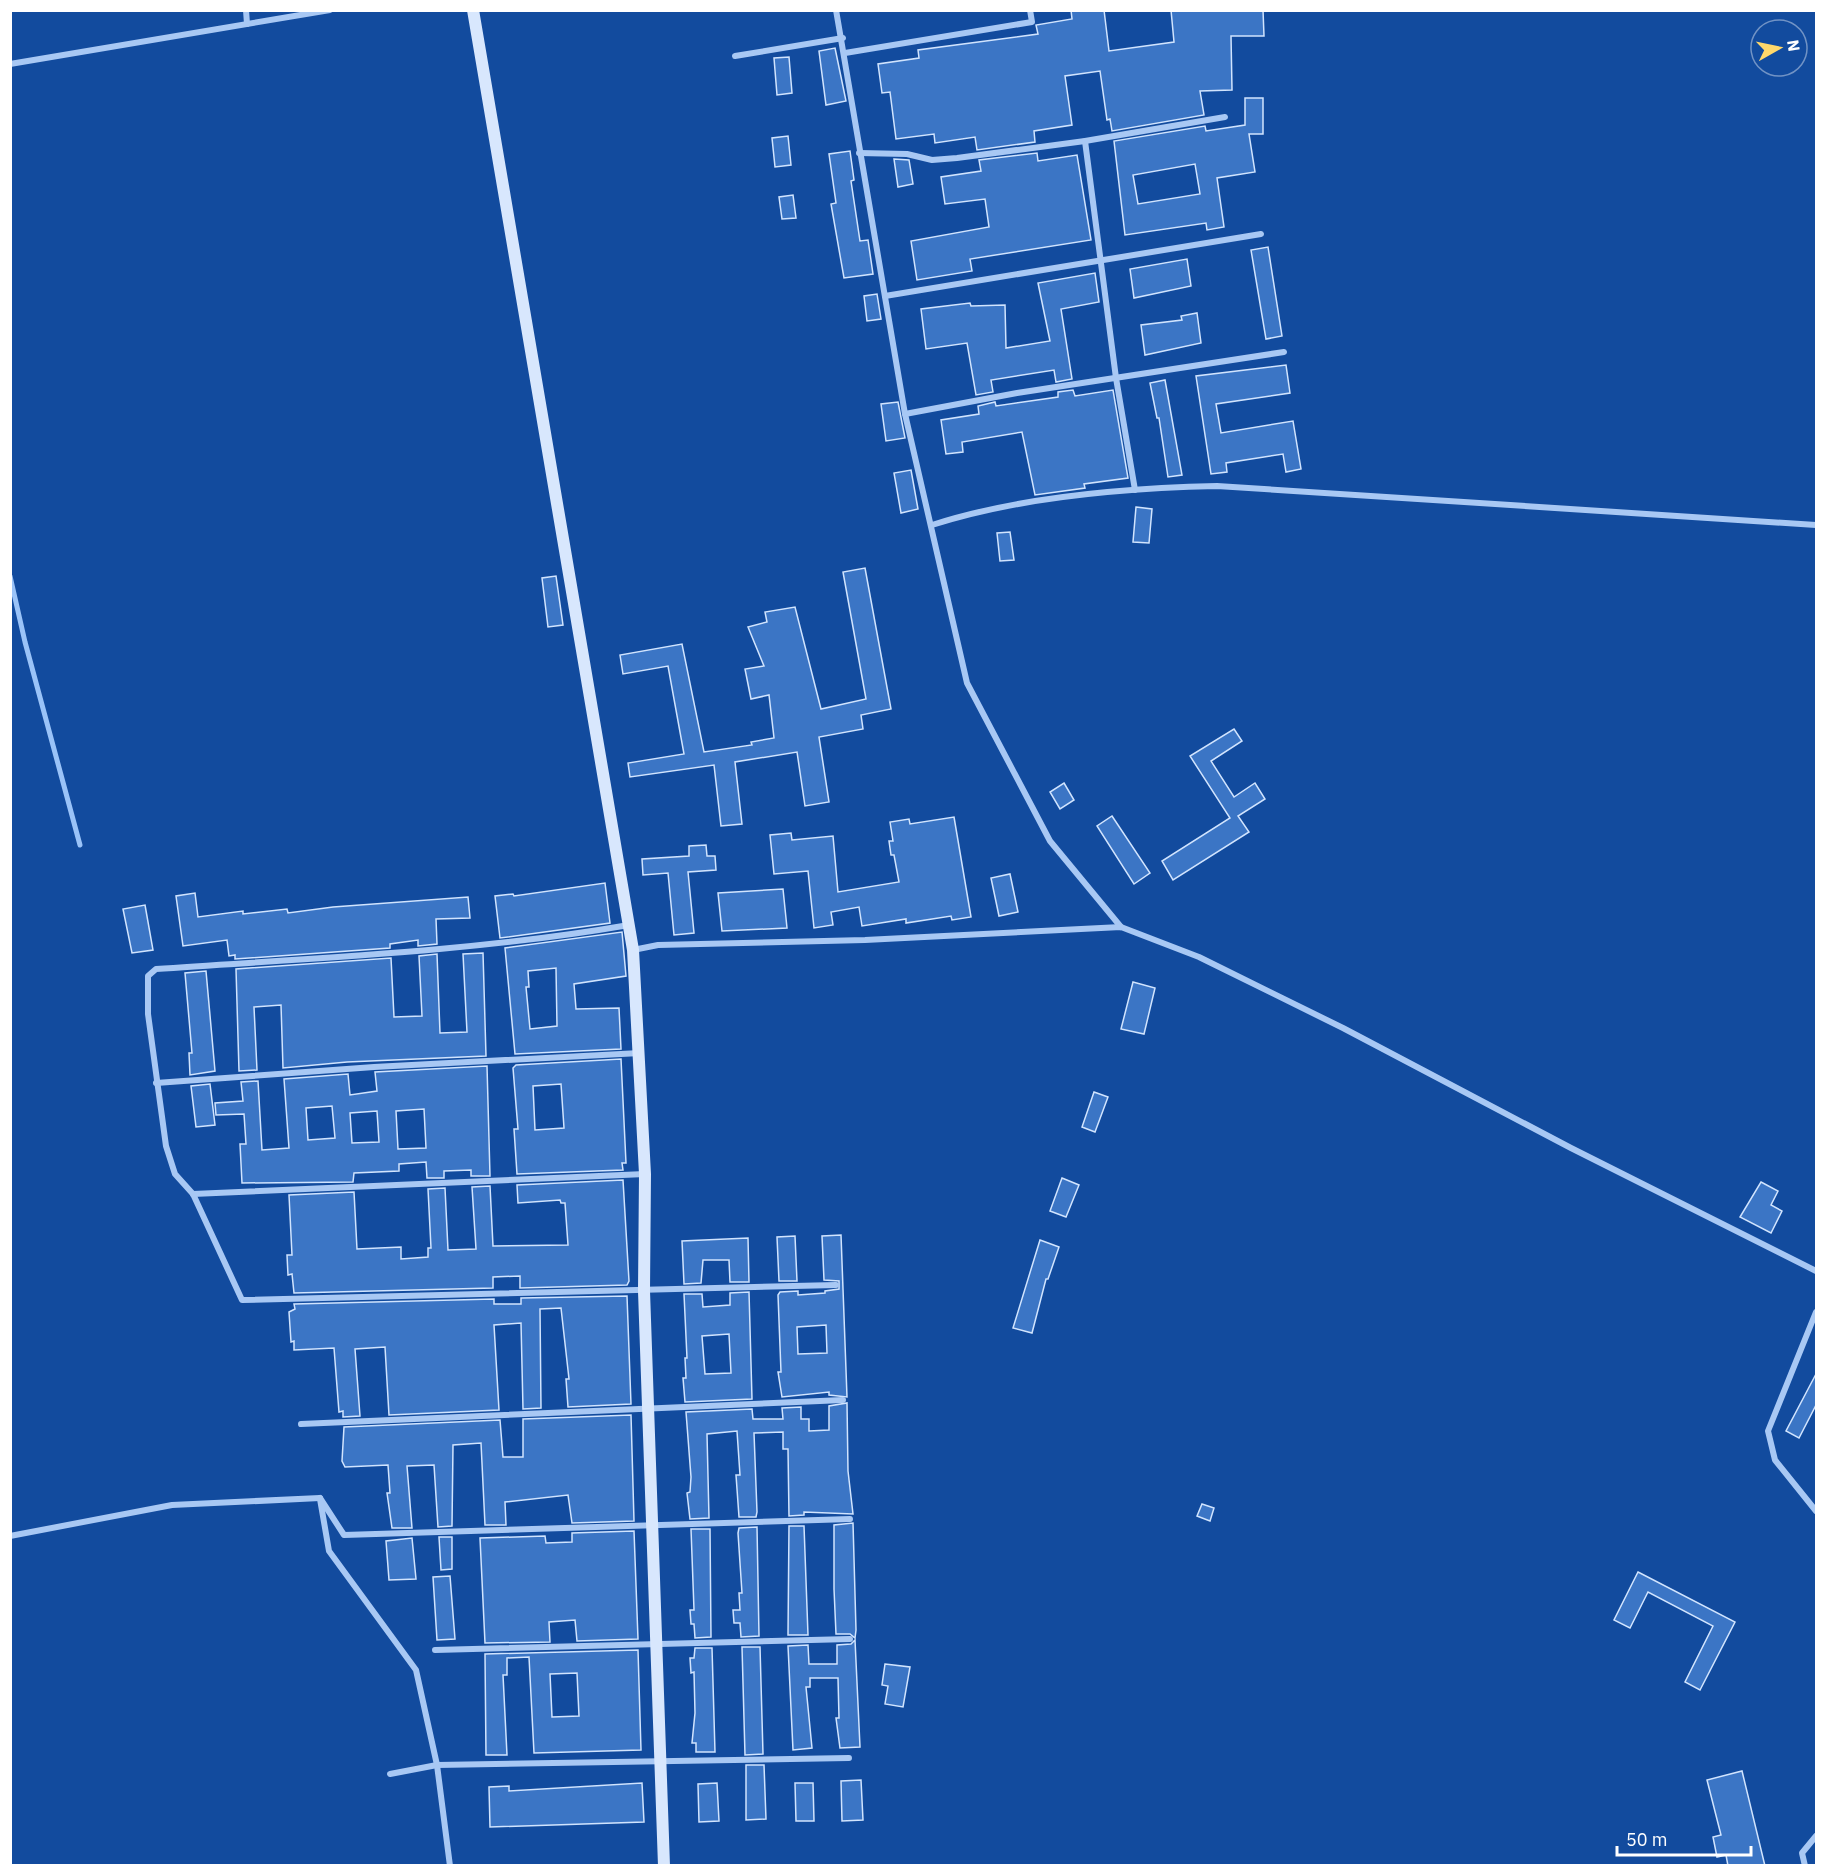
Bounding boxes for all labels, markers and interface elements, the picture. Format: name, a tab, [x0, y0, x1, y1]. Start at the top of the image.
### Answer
north arrow	[1749, 18, 1809, 78]
text: N	[1783, 38, 1805, 53]
scale bar	[1617, 1819, 1750, 1857]
text: 50 m	[1626, 1828, 1668, 1851]

